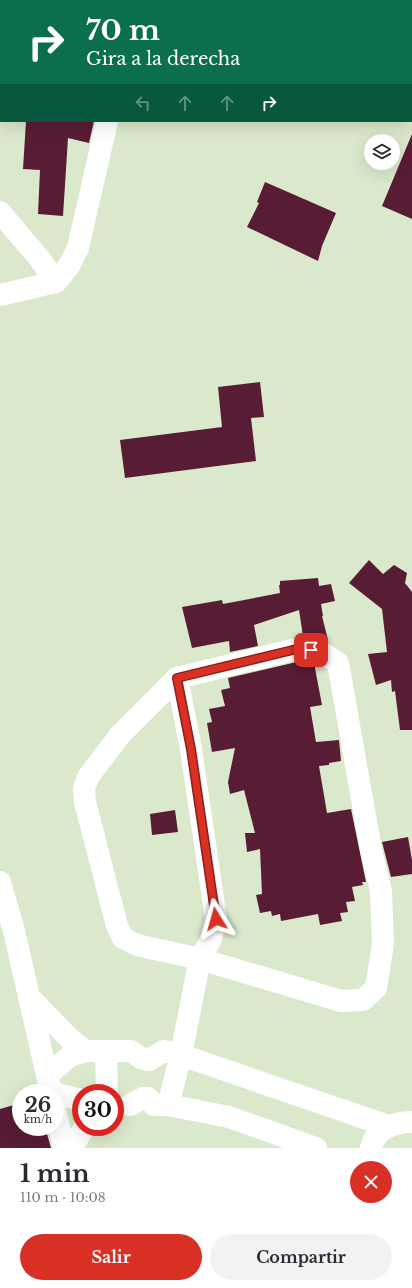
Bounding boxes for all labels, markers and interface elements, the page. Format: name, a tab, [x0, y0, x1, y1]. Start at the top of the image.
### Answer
text: 70 m	[86, 13, 160, 48]
icon: right	[20, 16, 72, 68]
text: Gira a la derecha	[86, 48, 240, 70]
icon: left	[132, 92, 154, 114]
icon: ahead	[174, 92, 196, 114]
icon: ahead	[216, 92, 238, 114]
icon: right	[258, 92, 280, 114]
map controls	[364, 134, 400, 170]
button: layers	[364, 134, 400, 170]
pin	[294, 633, 328, 667]
icon: arrive	[300, 639, 322, 661]
position arrow	[195, 898, 237, 940]
speed limit sign: 30	[72, 1084, 124, 1136]
text: 26	[25, 1093, 51, 1117]
text: km/h	[24, 1113, 52, 1126]
text: 1 min	[20, 1159, 90, 1188]
button: close	[350, 1161, 392, 1203]
text: 110 m · 10:08	[20, 1189, 106, 1206]
button: Salir	[20, 1234, 202, 1280]
button: Compartir	[210, 1234, 392, 1280]

